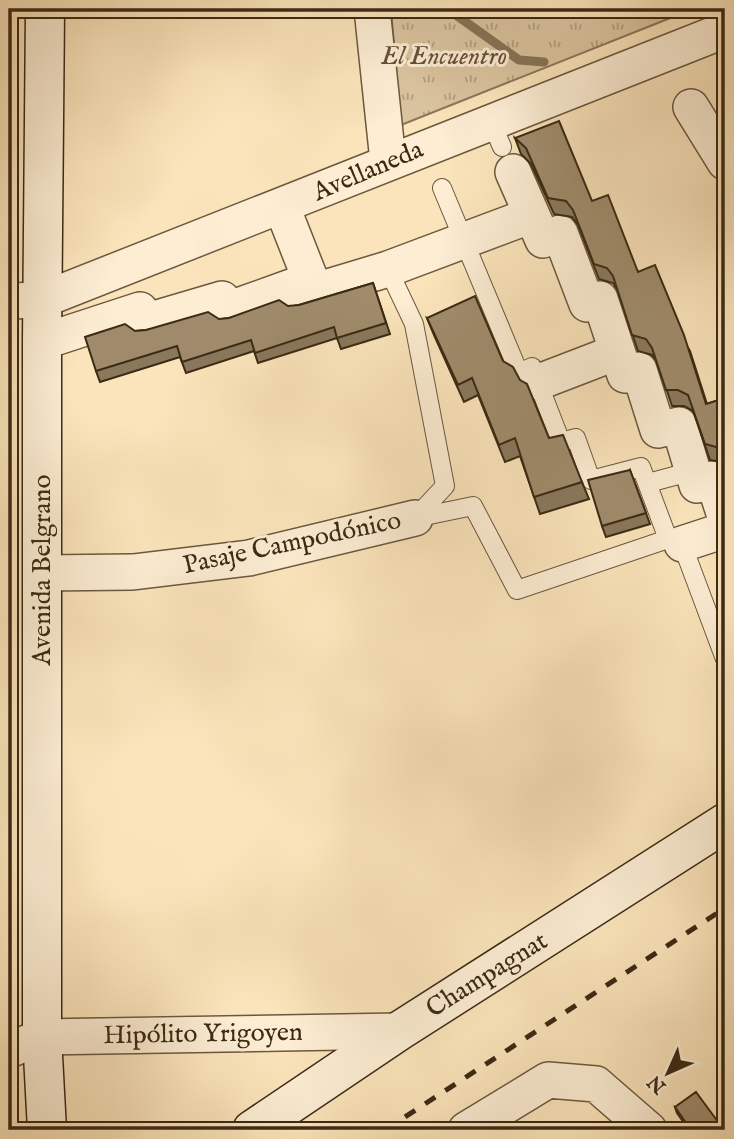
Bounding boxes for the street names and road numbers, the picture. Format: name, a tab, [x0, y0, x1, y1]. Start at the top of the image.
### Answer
street label: Avellaneda	[307, 133, 429, 209]
street label: Avenida Belgrano	[26, 475, 59, 666]
street label: Pasaje Campodónico	[180, 504, 404, 582]
street label: Champagnat	[420, 925, 554, 1025]
street label: Hipólito Yrigoyen	[103, 1016, 303, 1052]

